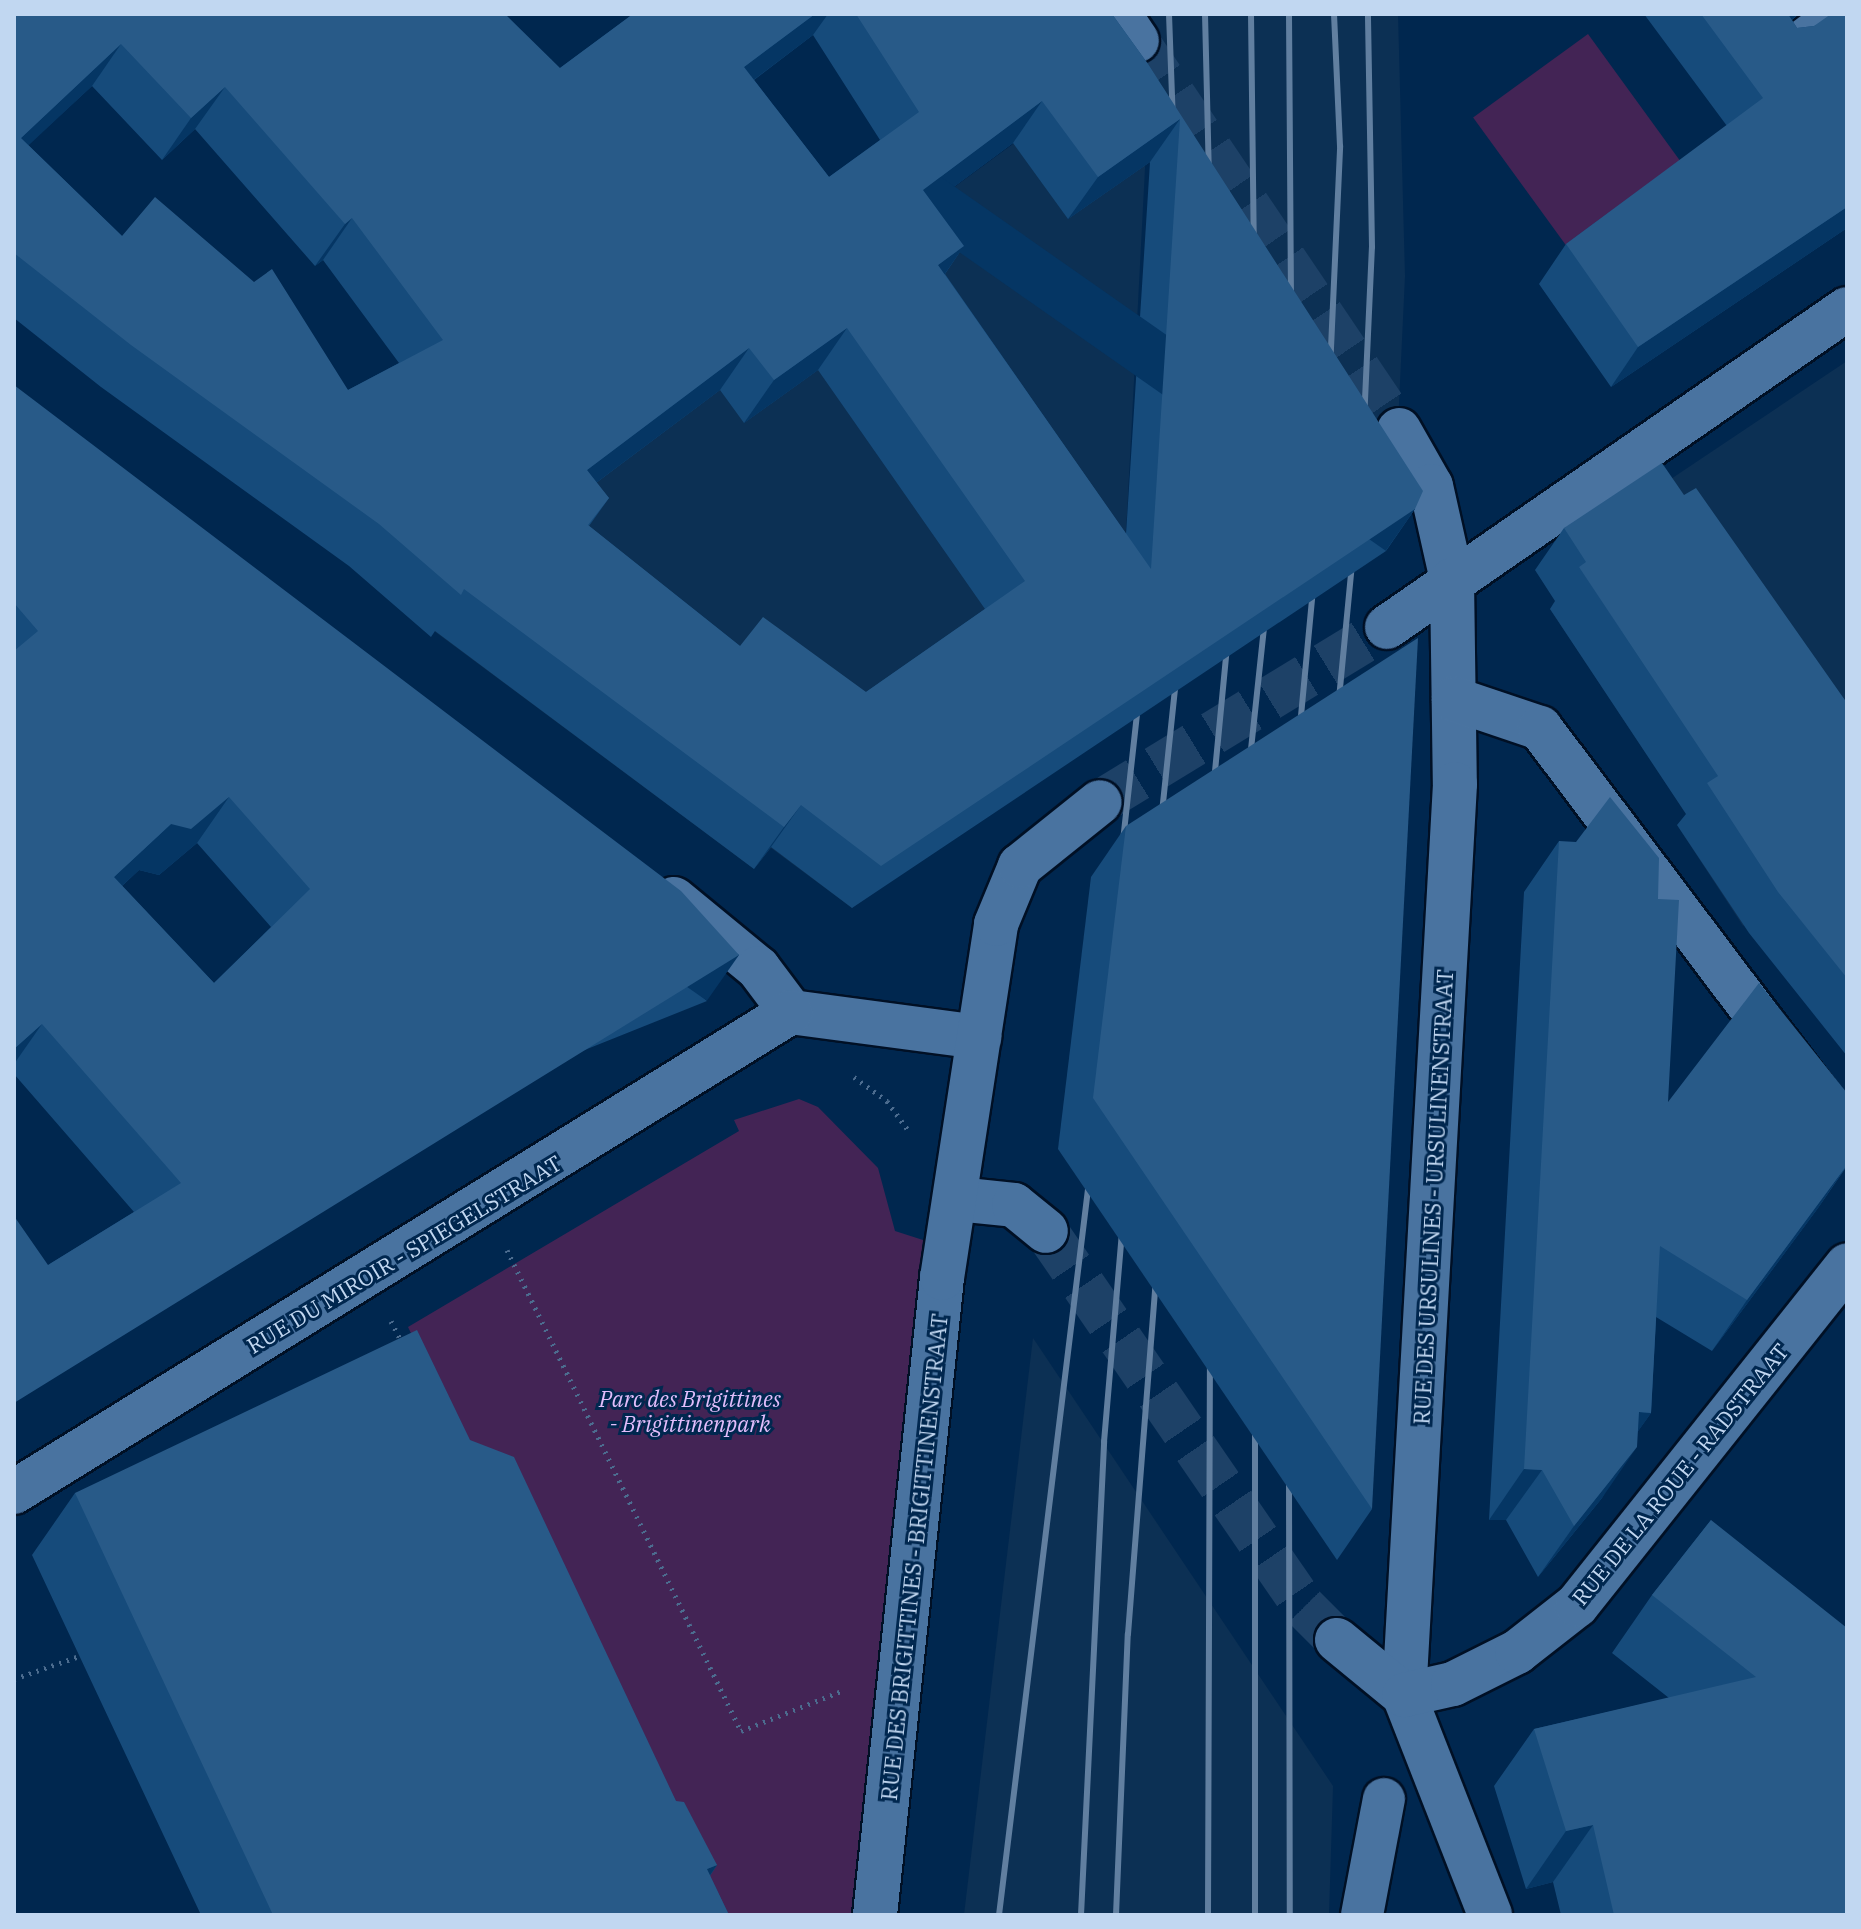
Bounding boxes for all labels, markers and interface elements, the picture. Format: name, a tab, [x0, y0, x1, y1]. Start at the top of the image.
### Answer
street label: RUE DES URSULINES - URSULINENSTRAAT	[1408, 969, 1458, 1425]
street label: RUE DU MIROIR - SPIEGELSTRAAT	[242, 1149, 566, 1359]
street label: RUE DES BRIGITTINES - BRIGITTINENSTRAAT	[875, 1312, 953, 1802]
street label: RUE DE LA ROUE - RADSTRAAT	[1566, 1338, 1794, 1610]
park label: Parc des Brigittines - Brigittinenpark	[599, 1385, 781, 1436]

